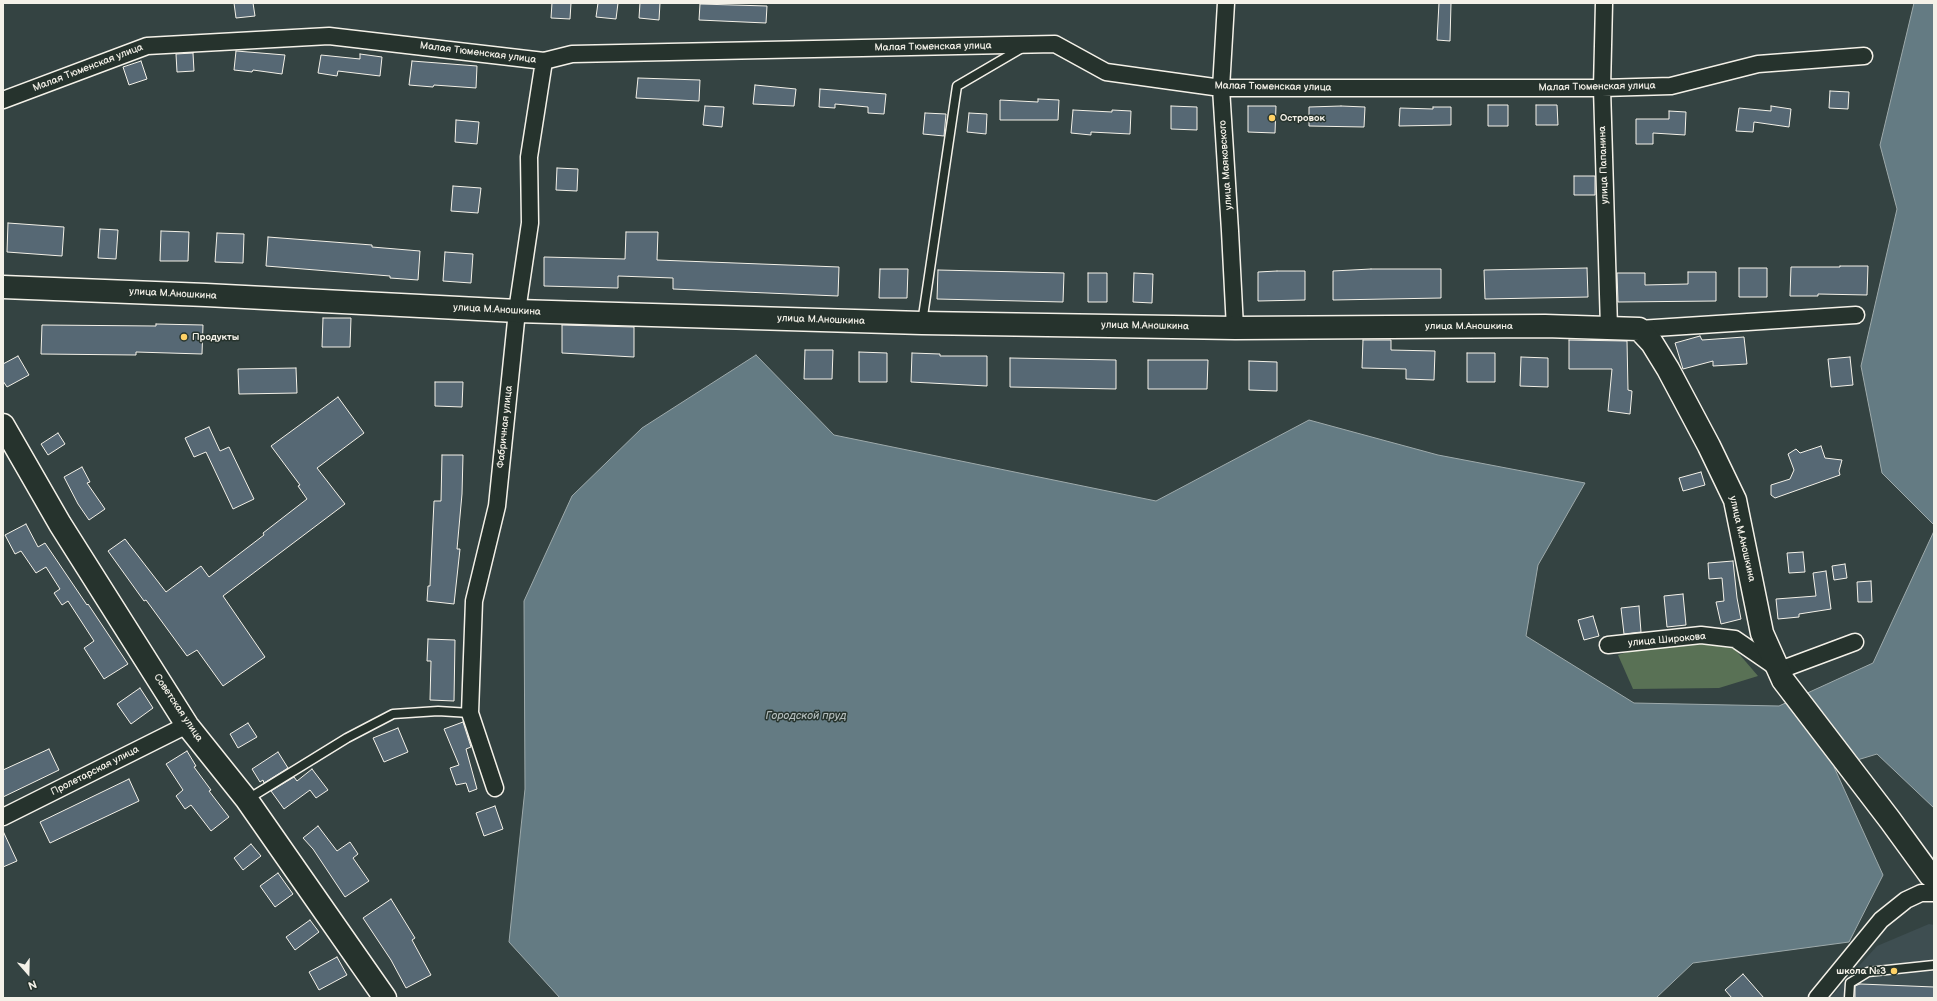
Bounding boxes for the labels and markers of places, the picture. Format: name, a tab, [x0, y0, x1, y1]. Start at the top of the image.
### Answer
place label: Островок	[1280, 112, 1325, 124]
marker: Островок	[1267, 113, 1277, 123]
place label: Продукты	[192, 331, 239, 343]
marker: Продукты	[179, 332, 189, 342]
place label: школа №3	[1836, 965, 1886, 977]
marker: школа №3	[1889, 966, 1899, 976]

